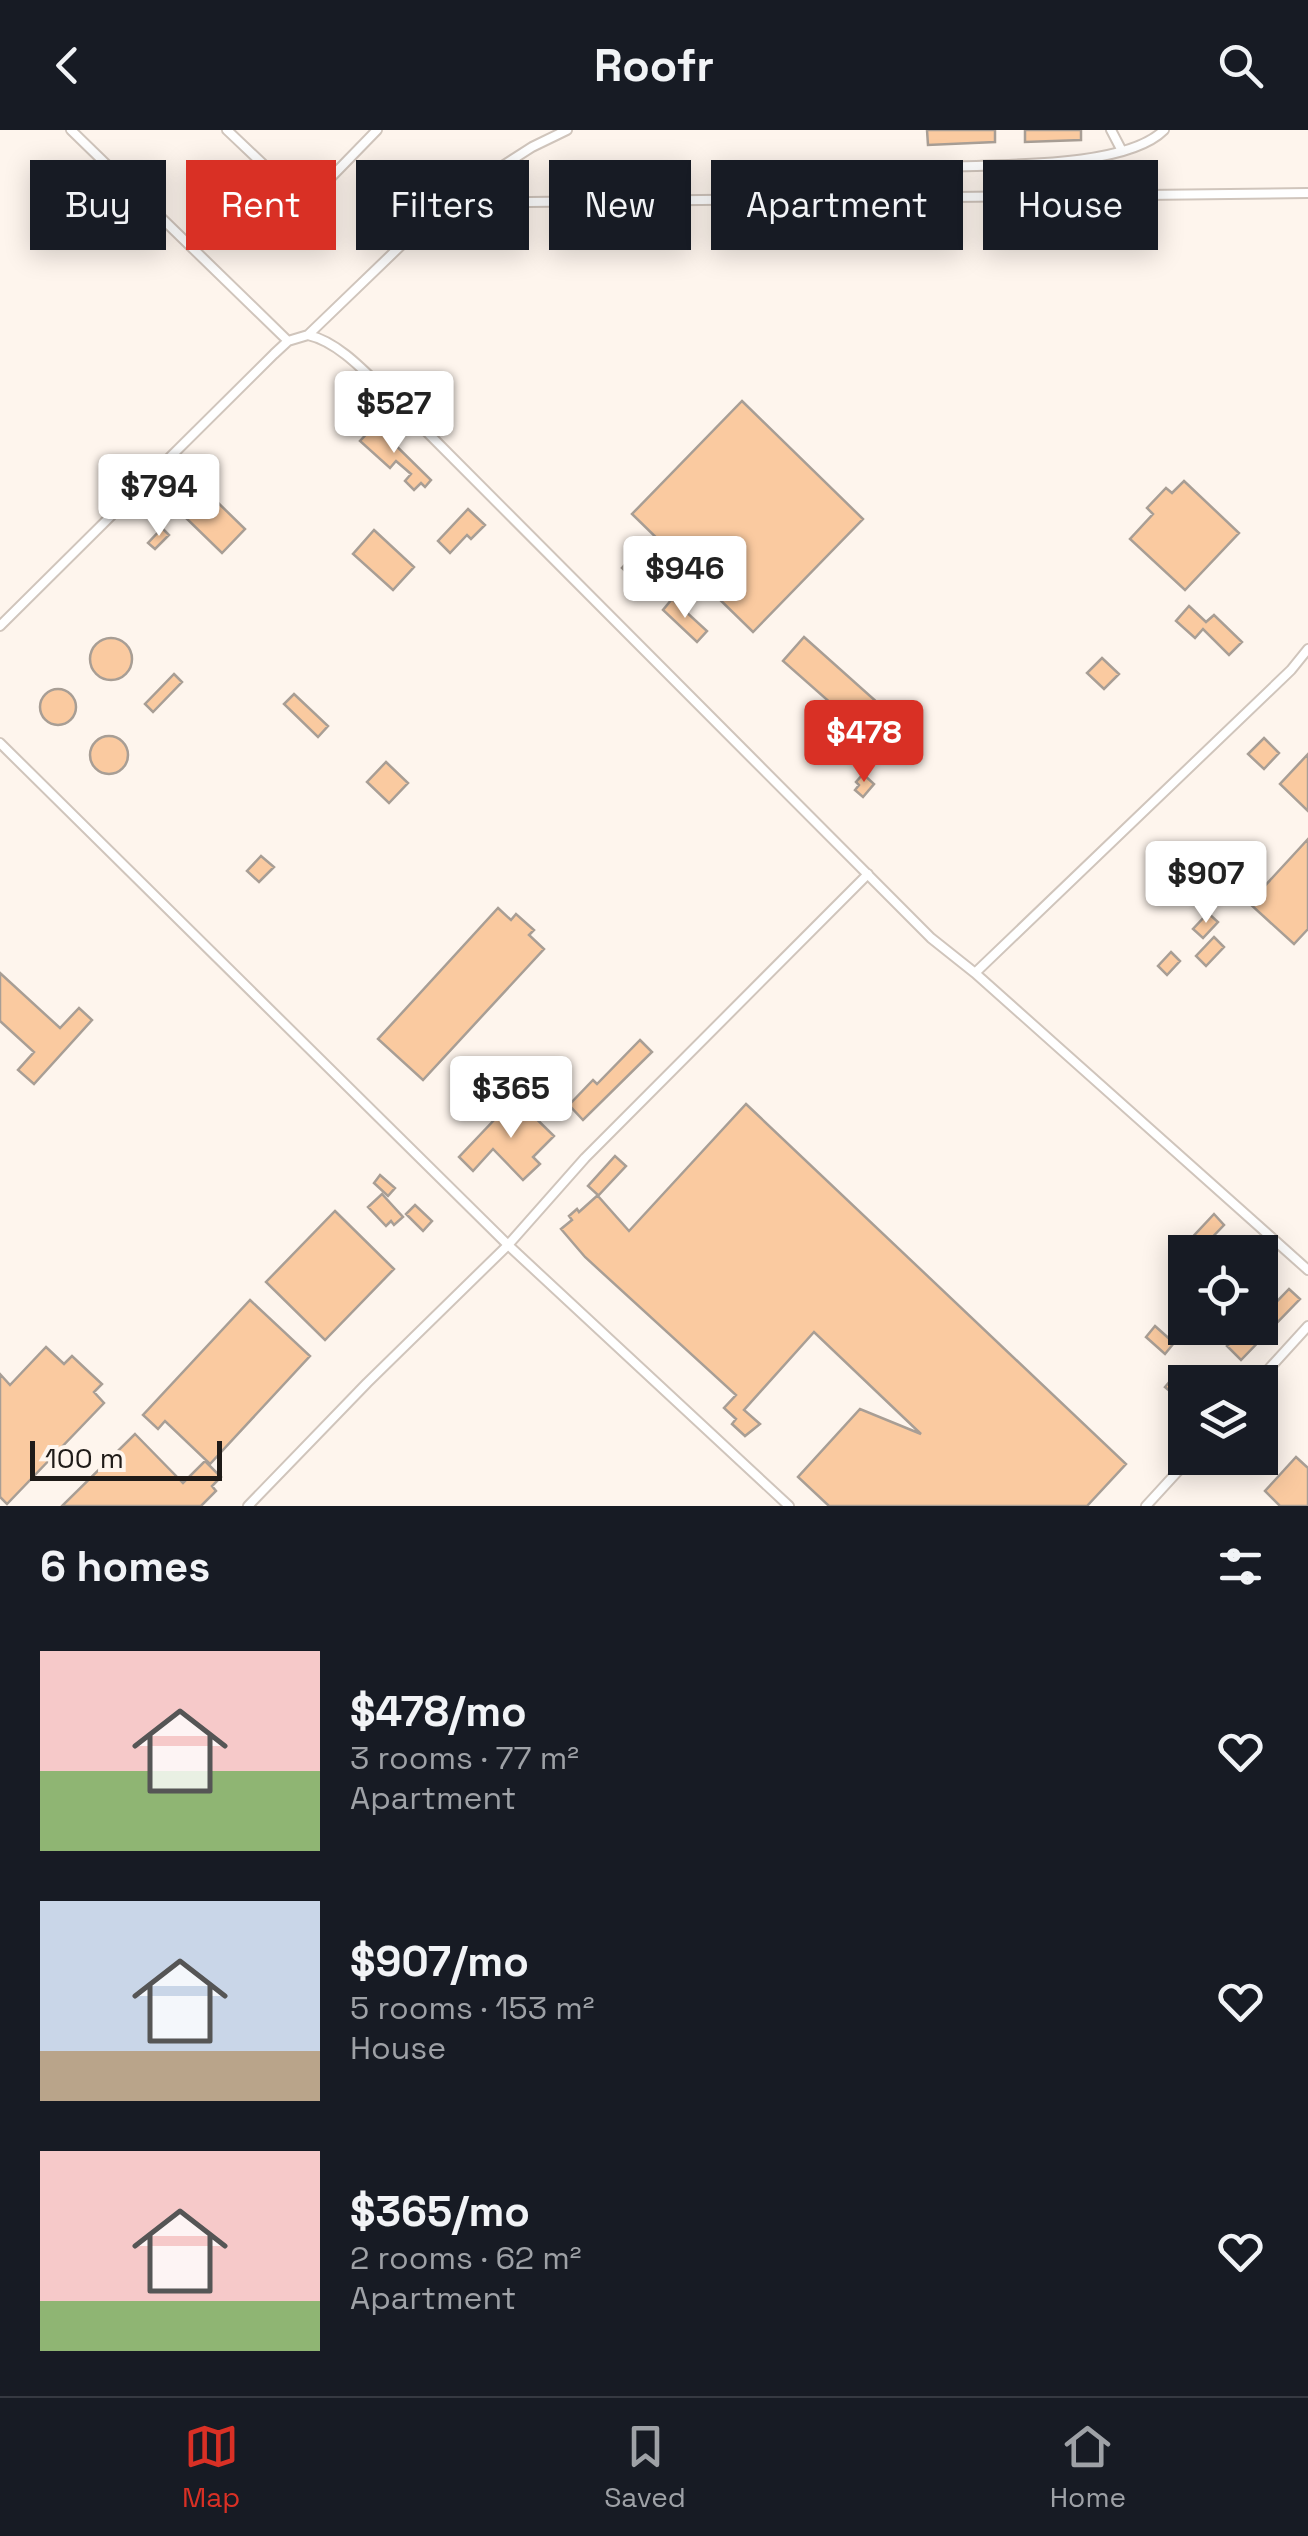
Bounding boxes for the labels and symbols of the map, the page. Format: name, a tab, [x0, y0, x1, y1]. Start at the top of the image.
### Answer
pin: $527	[335, 371, 453, 456]
pin: $794	[100, 454, 218, 539]
pin: $946	[626, 536, 744, 621]
pin: $478	[805, 700, 923, 785]
pin: $907	[1147, 841, 1265, 926]
pin: $365	[452, 1056, 570, 1141]
scale bar	[30, 1436, 222, 1480]

